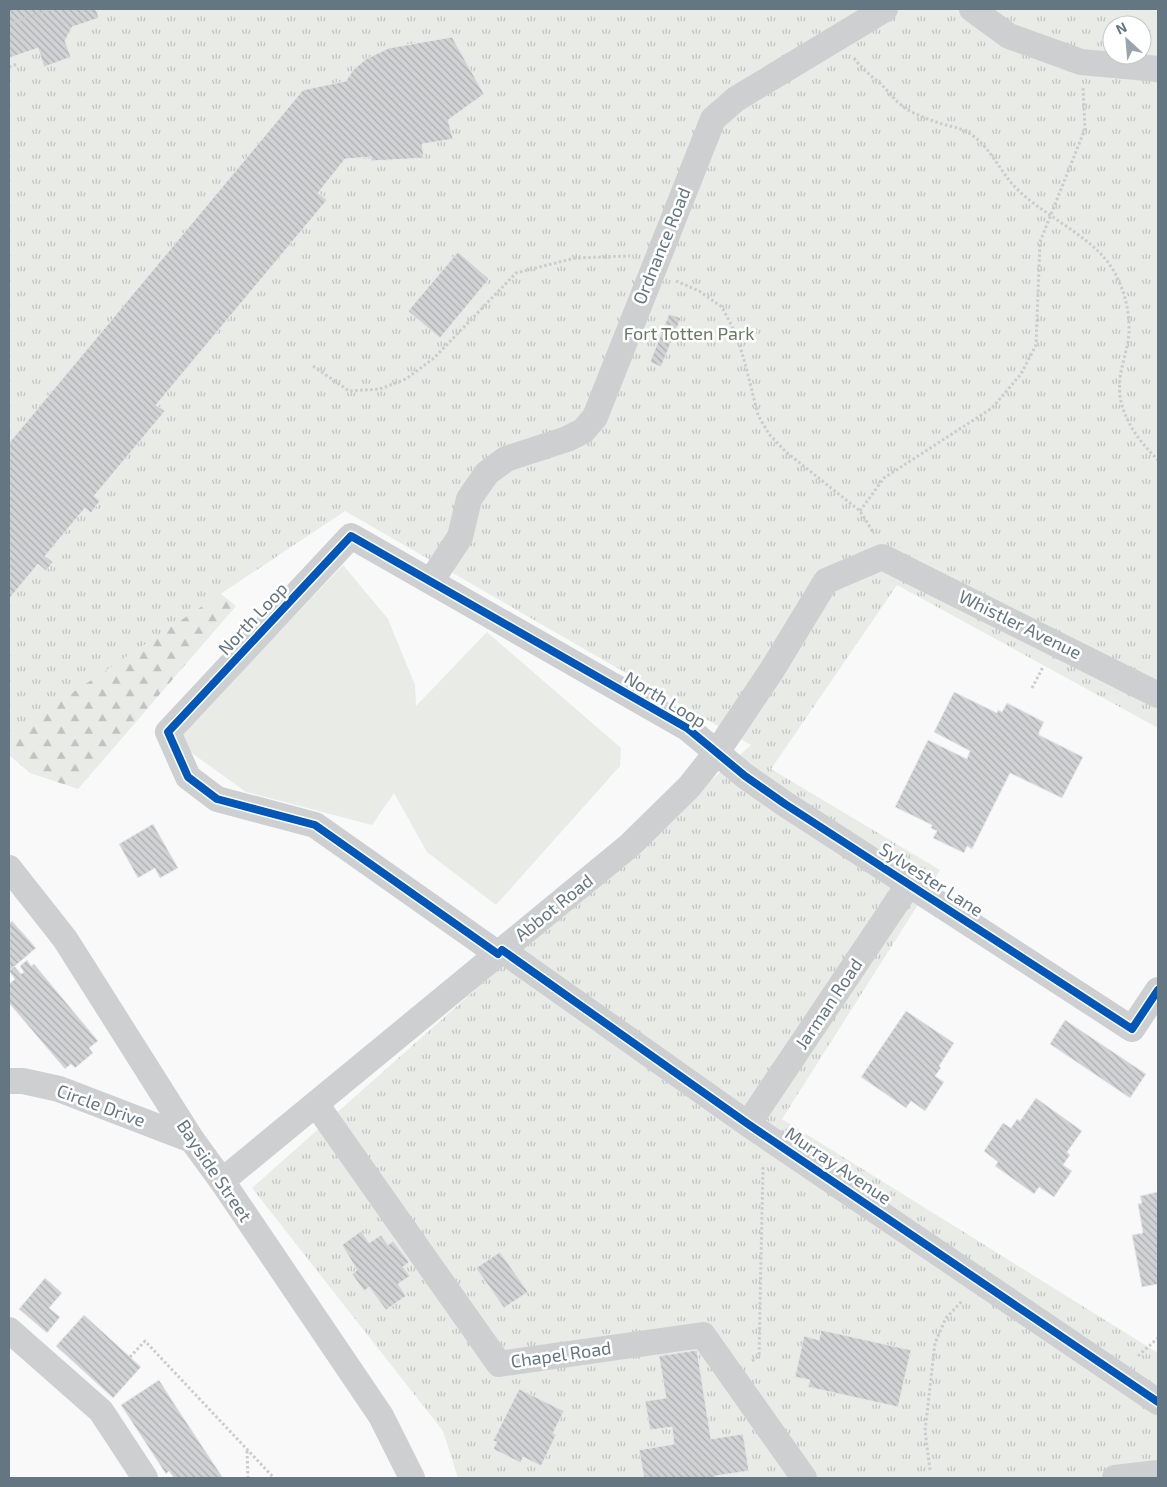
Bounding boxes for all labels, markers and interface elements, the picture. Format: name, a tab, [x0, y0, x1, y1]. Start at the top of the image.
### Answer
north arrow	[1102, 15, 1152, 65]
text: N	[1113, 18, 1129, 38]
street label: Ordnance Road	[628, 184, 694, 307]
park label: Fort Totten Park	[624, 322, 754, 344]
street label: North Loop	[213, 577, 292, 659]
street label: Whistler Avenue	[956, 585, 1085, 663]
street label: North Loop	[621, 666, 710, 732]
street label: Sylvester Lane	[876, 837, 988, 921]
street label: Abbot Road	[510, 869, 597, 945]
street label: Jarman Road	[790, 954, 867, 1053]
street label: Circle Drive	[54, 1079, 148, 1131]
street label: Bayside Street	[173, 1115, 257, 1226]
street label: Murray Avenue	[781, 1122, 896, 1209]
street label: Chapel Road	[509, 1336, 612, 1372]

